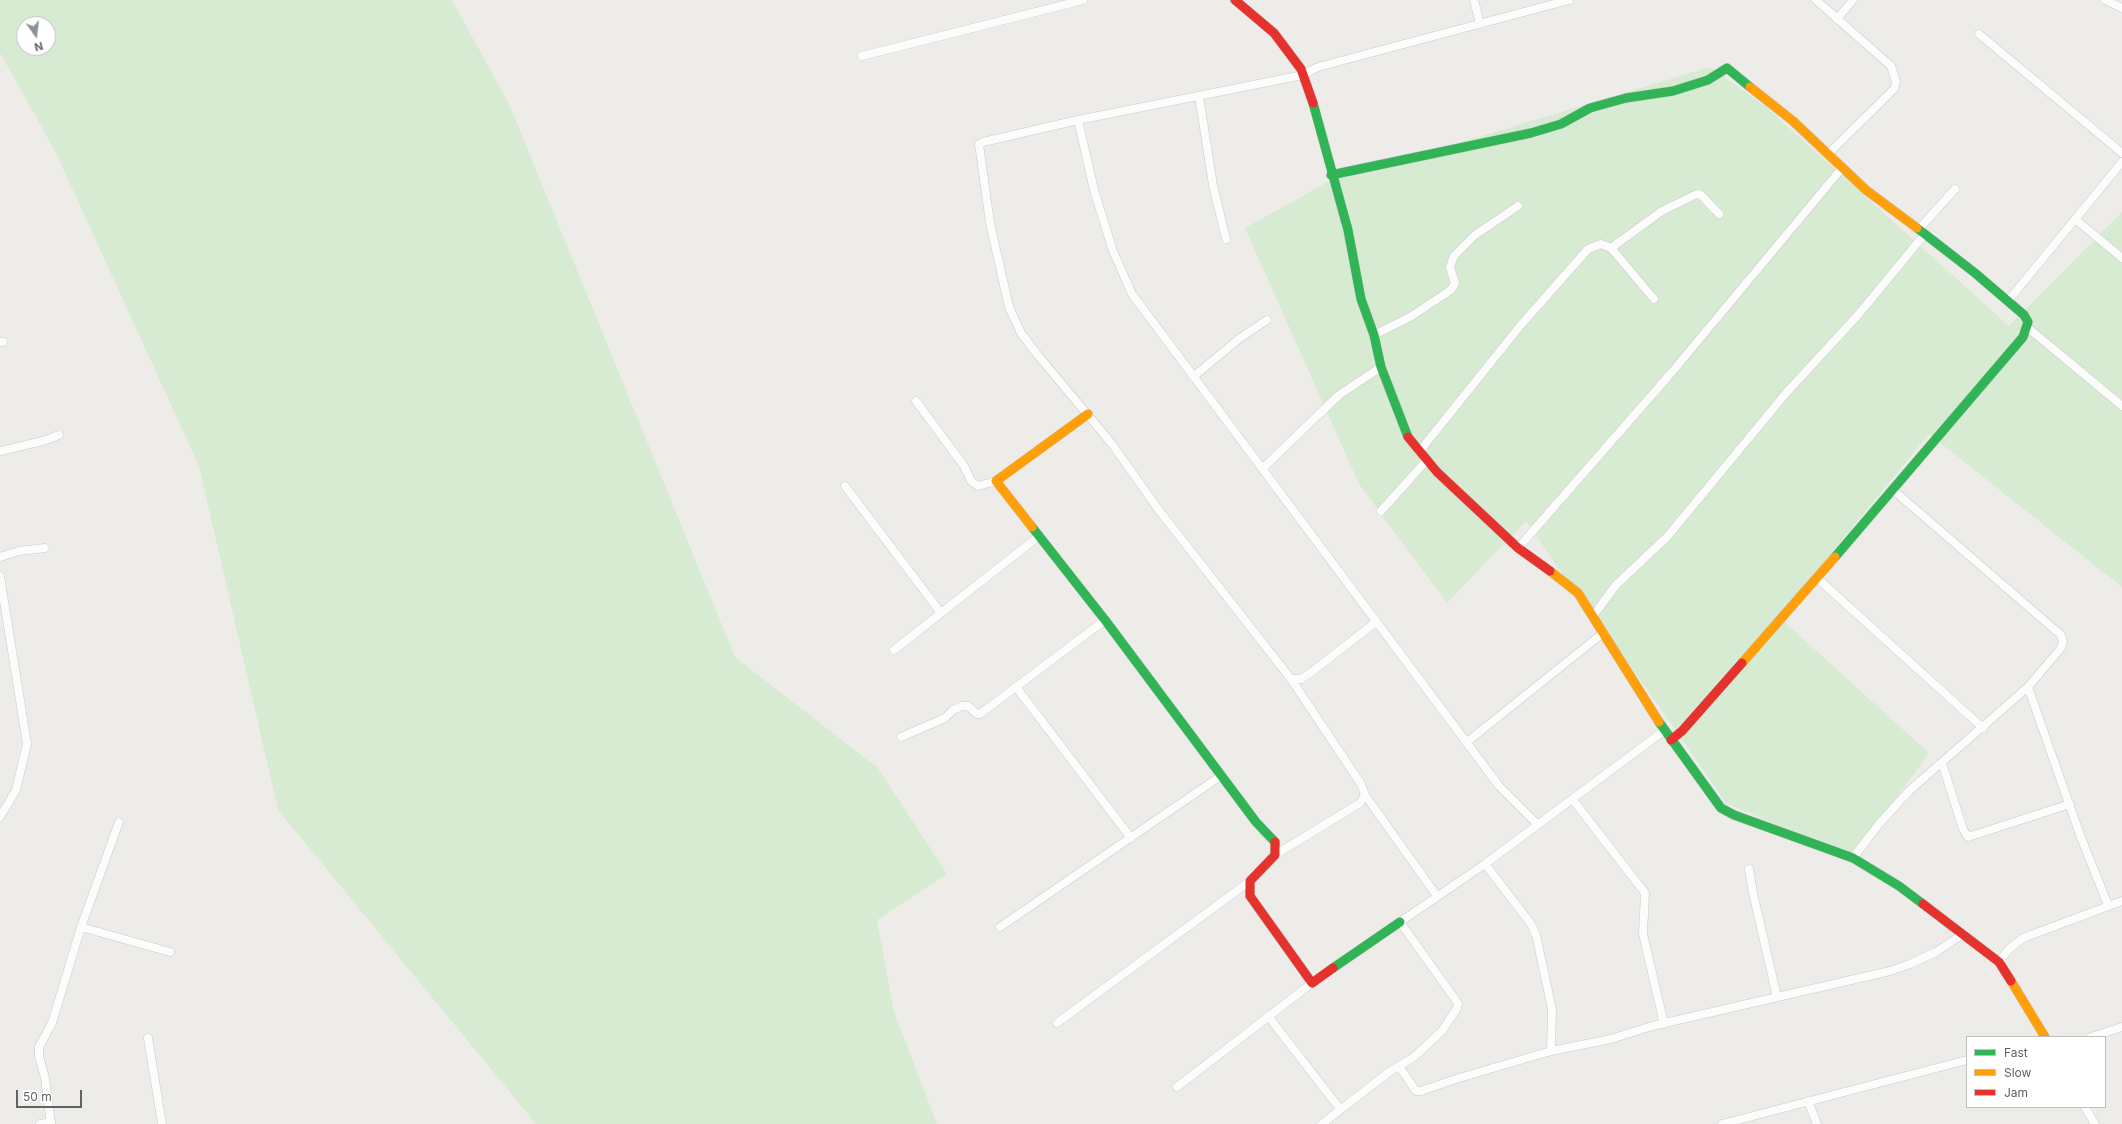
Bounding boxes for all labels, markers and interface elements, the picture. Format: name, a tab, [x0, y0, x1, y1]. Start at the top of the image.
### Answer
north arrow	[16, 16, 56, 56]
text: N	[33, 39, 44, 54]
legend	[1966, 1036, 2106, 1108]
text: Fast	[2004, 1045, 2028, 1060]
text: Slow	[2004, 1065, 2031, 1080]
scale bar	[18, 1082, 84, 1108]
text: Jam	[2004, 1085, 2028, 1100]
text: 50 m	[23, 1089, 52, 1104]

